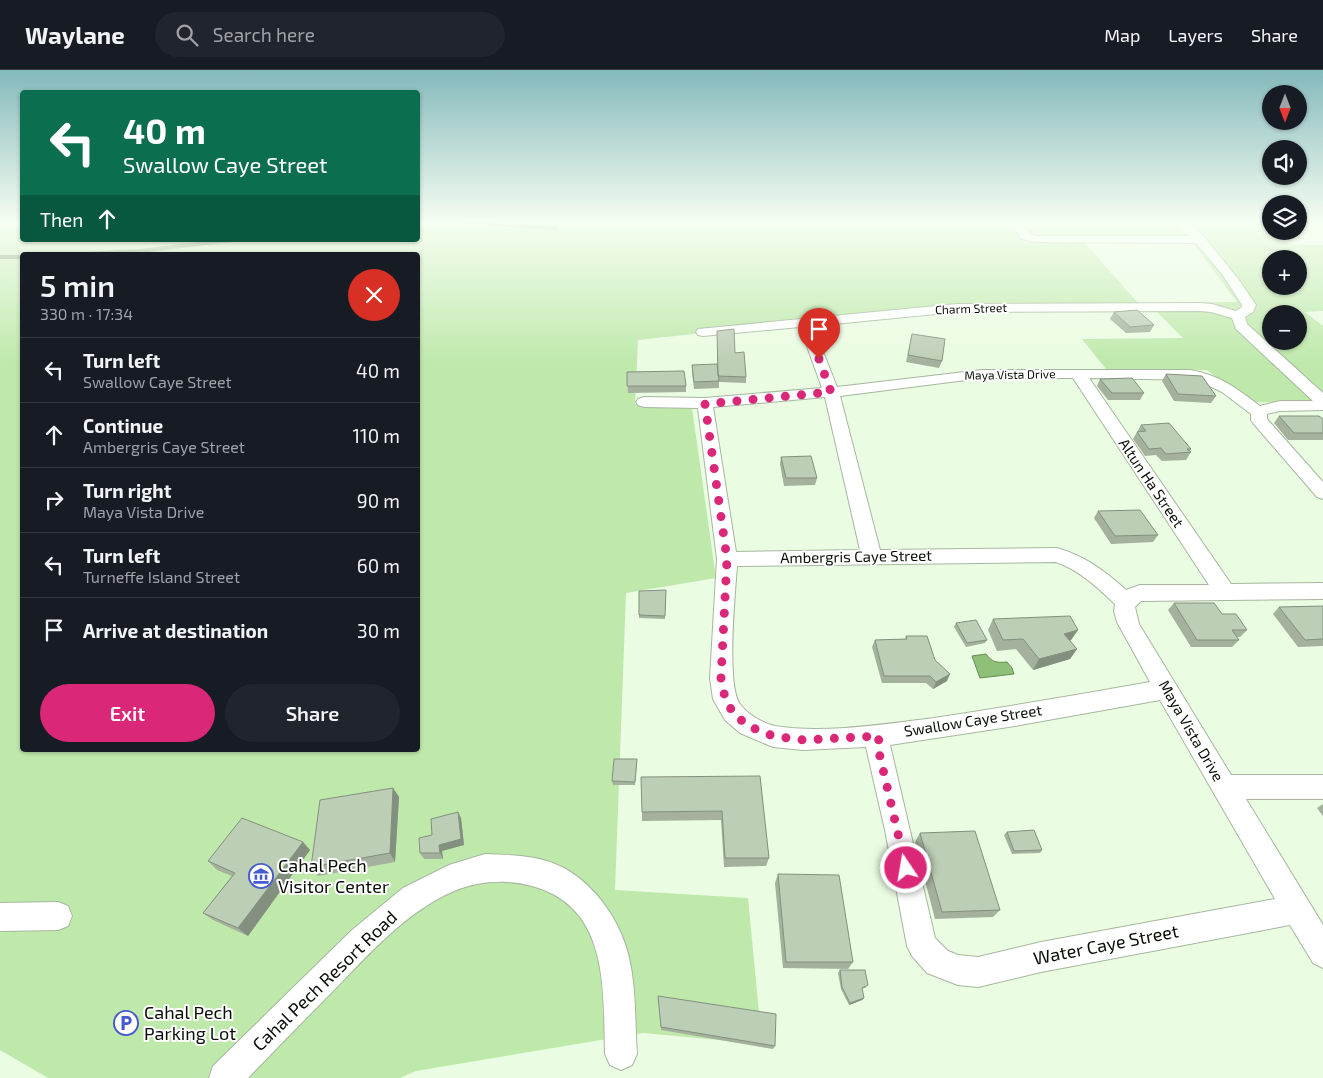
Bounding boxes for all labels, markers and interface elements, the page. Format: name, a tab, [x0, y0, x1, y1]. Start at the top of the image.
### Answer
search box	[155, 12, 505, 57]
text: Waylane	[25, 20, 125, 49]
icon: search	[173, 21, 201, 49]
text: Search here	[213, 23, 315, 46]
text: Map	[1104, 24, 1140, 46]
text: Layers	[1168, 24, 1223, 46]
text: Share	[1251, 24, 1298, 46]
north arrow	[1262, 85, 1308, 130]
map controls	[1262, 85, 1307, 350]
text: 40 m	[123, 109, 206, 151]
icon: left	[40, 110, 105, 175]
button: sound	[1262, 140, 1307, 185]
text: Swallow Caye Street	[123, 151, 327, 177]
button: layers	[1262, 195, 1307, 240]
icon: ahead	[93, 205, 121, 233]
text: Then	[40, 208, 83, 231]
button: +	[1262, 250, 1307, 295]
text: 5 min	[40, 267, 115, 303]
button: close	[348, 269, 400, 321]
street label: Charm Street	[935, 300, 1007, 316]
text: 330 m · 17:34	[40, 304, 133, 323]
button: −	[1262, 305, 1307, 350]
pin	[798, 308, 840, 359]
icon: arrive	[805, 315, 833, 343]
text: Turn left	[83, 349, 160, 372]
icon: left	[40, 356, 68, 384]
text: 40 m	[356, 359, 400, 382]
street label: Maya Vista Drive	[964, 366, 1056, 382]
text: Swallow Caye Street	[83, 372, 232, 391]
text: Continue	[83, 414, 163, 437]
icon: ahead	[40, 421, 68, 449]
text: 110 m	[353, 424, 400, 447]
street label: Altun Ha Street	[1115, 435, 1188, 531]
text: Ambergris Caye Street	[83, 437, 245, 456]
text: Turn right	[83, 479, 171, 502]
icon: right	[40, 486, 68, 514]
text: 90 m	[357, 489, 400, 512]
text: Maya Vista Drive	[83, 502, 204, 521]
text: Turn left	[83, 544, 160, 567]
street label: Ambergris Caye Street	[780, 546, 932, 566]
icon: left	[40, 551, 68, 579]
text: 60 m	[357, 554, 400, 577]
text: Turneffe Island Street	[83, 567, 240, 586]
icon: arrive	[40, 616, 68, 644]
text: Arrive at destination	[83, 619, 268, 642]
text: 30 m	[357, 619, 400, 642]
street label: Maya Vista Drive	[1156, 677, 1228, 784]
button: Exit	[40, 684, 215, 742]
button: Share	[225, 684, 400, 742]
street label: Swallow Caye Street	[903, 700, 1043, 740]
position arrow	[879, 841, 931, 893]
place label: Cahal Pech Visitor Center	[278, 854, 389, 897]
museum icon: Cahal Pech Visitor Center	[248, 863, 274, 889]
street label: Cahal Pech Resort Road	[247, 906, 401, 1055]
street label: Water Caye Street	[1031, 919, 1180, 969]
place label: Cahal Pech Parking Lot	[144, 1001, 236, 1044]
parking icon: Cahal Pech Parking Lot	[113, 1010, 139, 1036]

